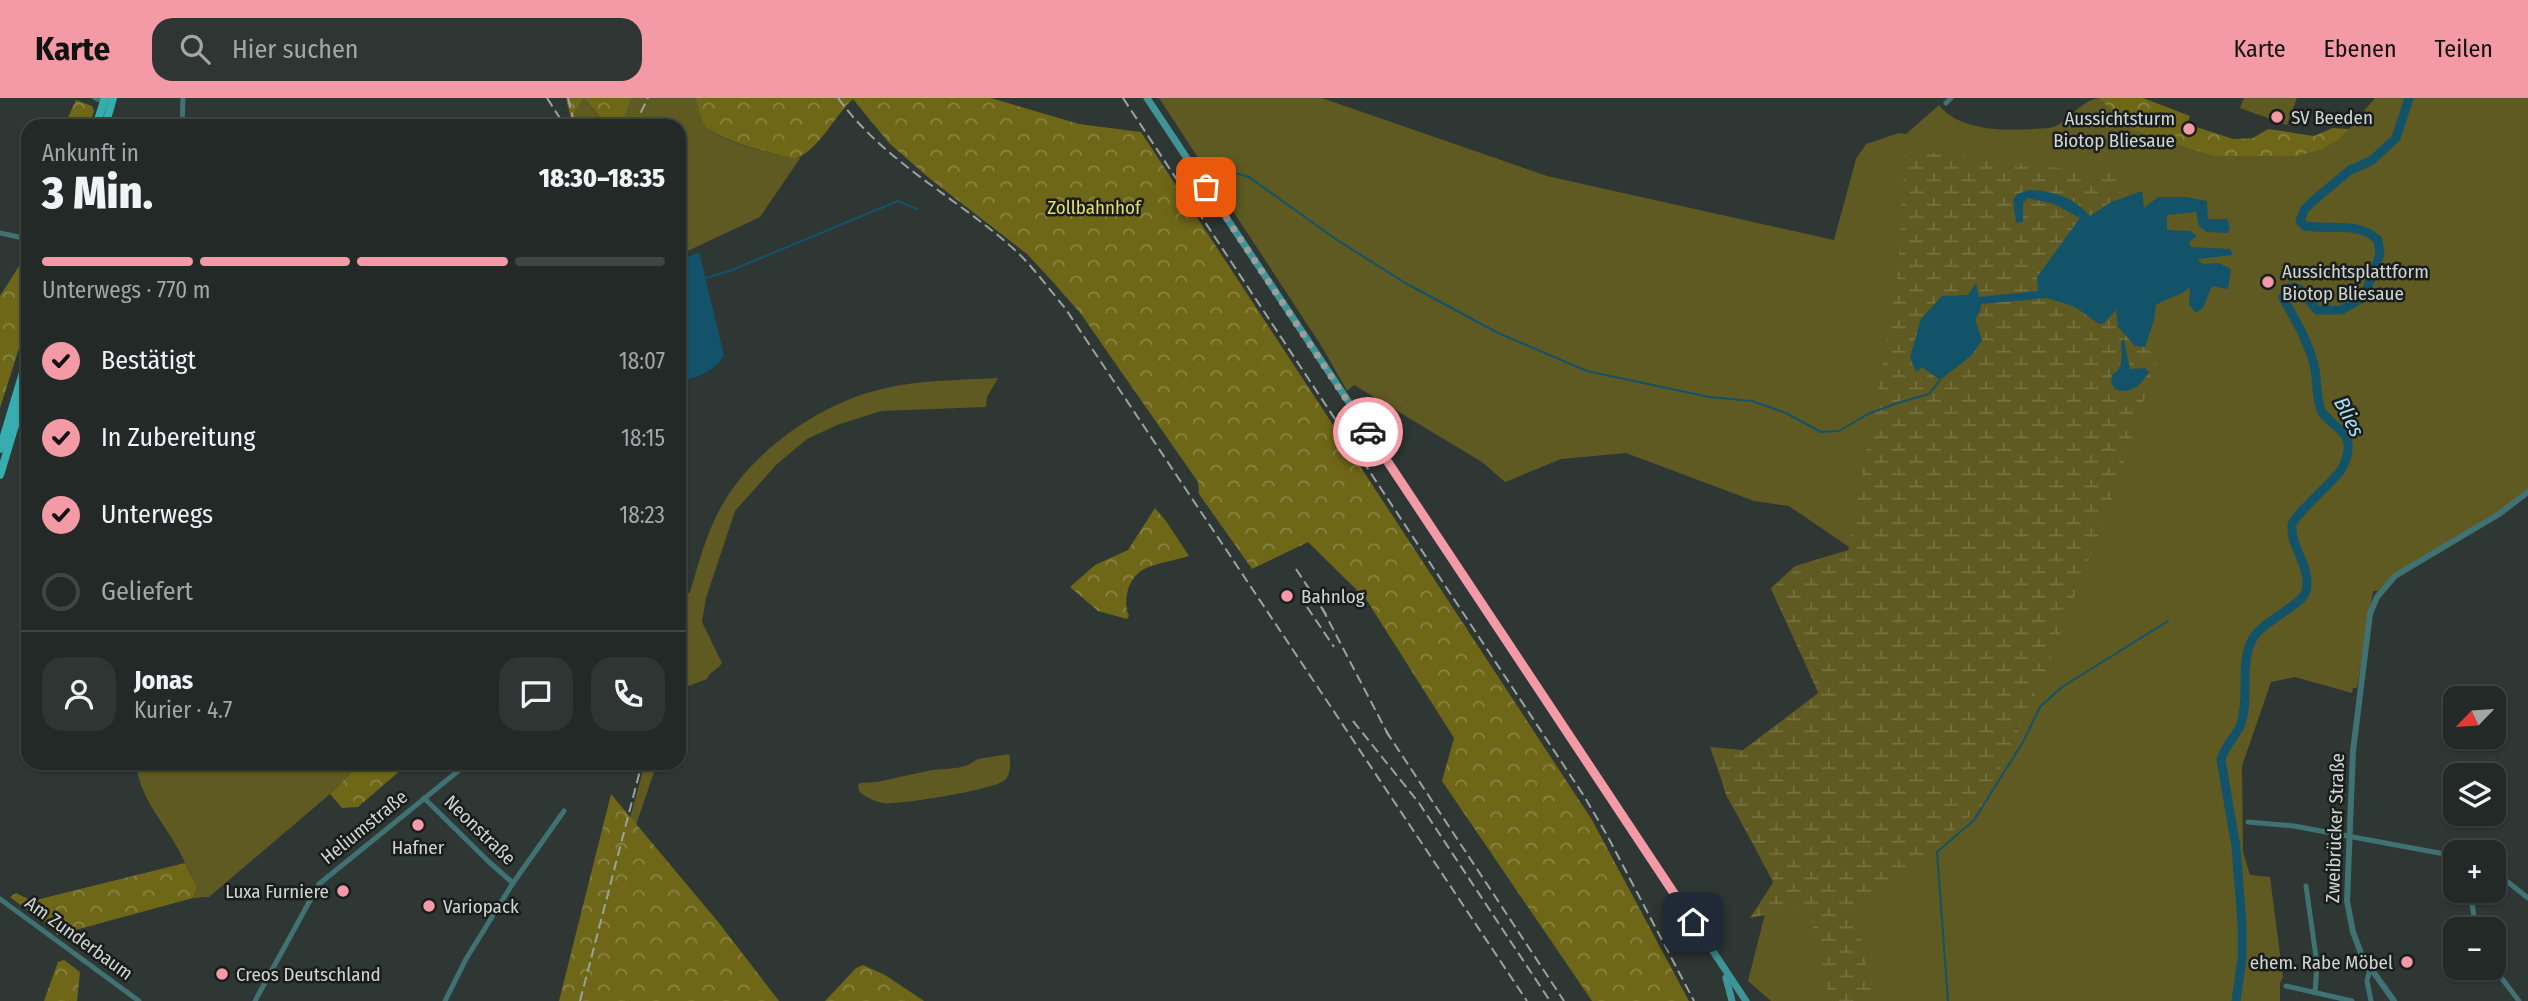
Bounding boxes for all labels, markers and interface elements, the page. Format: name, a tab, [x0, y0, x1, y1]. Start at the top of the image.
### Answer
search box	[152, 18, 642, 81]
text: Karte	[35, 29, 110, 69]
icon: search	[176, 30, 214, 68]
text: Hier suchen	[232, 34, 359, 65]
text: Karte	[2234, 35, 2286, 63]
text: Ebenen	[2324, 35, 2397, 63]
text: Teilen	[2435, 35, 2493, 63]
place label: SV Beeden	[2291, 106, 2373, 129]
place label: Aussichtsturm Biotop Bliesaue	[2053, 107, 2175, 152]
marker: SV Beeden	[2269, 109, 2285, 125]
marker: Aussichtsturm Biotop Bliesaue	[2181, 121, 2197, 137]
text: Ankunft in	[42, 139, 139, 167]
pin	[1176, 157, 1236, 217]
text: 18:30–18:35	[539, 163, 665, 194]
text: 3 Min.	[42, 165, 153, 220]
icon: bag	[1187, 168, 1225, 206]
park label: Zollbahnhof	[1047, 196, 1142, 219]
place label: Aussichtsplattform Biotop Bliesaue	[2282, 260, 2429, 305]
marker: Aussichtsplattform Biotop Bliesaue	[2260, 274, 2276, 290]
text: Unterwegs · 770 m	[42, 276, 210, 304]
icon: check	[42, 342, 80, 380]
text: Bestätigt	[101, 345, 196, 376]
text: 18:07	[619, 347, 665, 375]
water label: Blies	[2328, 393, 2370, 441]
courier	[1333, 397, 1403, 467]
icon: car	[1349, 413, 1387, 451]
icon: check	[42, 419, 80, 457]
text: In Zubereitung	[101, 422, 255, 453]
text: 18:15	[621, 424, 665, 452]
icon: check	[42, 496, 80, 534]
text: Unterwegs	[101, 499, 213, 530]
text: 18:23	[619, 501, 665, 529]
text: Geliefert	[101, 576, 193, 607]
place label: Bahnlog	[1301, 585, 1365, 608]
marker: Bahnlog	[1279, 588, 1295, 604]
button: person	[42, 657, 116, 731]
button: chat	[499, 657, 573, 731]
button: phone	[591, 657, 665, 731]
text: Jonas	[134, 665, 193, 696]
north arrow	[2443, 686, 2506, 749]
map controls	[2443, 686, 2506, 980]
text: Kurier · 4.7	[134, 696, 232, 724]
street label: Zweibrücker Straße	[2321, 753, 2349, 903]
button: layers	[2443, 763, 2506, 826]
street label: Heliumstraße	[316, 785, 412, 869]
street label: Neonstraße	[440, 790, 520, 870]
marker: Hafner	[410, 817, 426, 833]
place label: Hafner	[392, 836, 445, 859]
button: +	[2443, 840, 2506, 903]
place label: Luxa Furniere	[225, 880, 329, 903]
marker: Luxa Furniere	[335, 883, 351, 899]
street label: Am Zunderbaum	[21, 891, 137, 985]
pin	[1663, 892, 1723, 952]
place label: Variopack	[443, 895, 519, 918]
marker: Variopack	[421, 898, 437, 914]
icon: home	[1674, 903, 1712, 941]
button: −	[2443, 917, 2506, 980]
place label: ehem. Rabe Möbel	[2250, 951, 2393, 974]
marker: ehem. Rabe Möbel	[2399, 954, 2415, 970]
place label: Creos Deutschland	[236, 963, 381, 986]
marker: Creos Deutschland	[214, 966, 230, 982]

